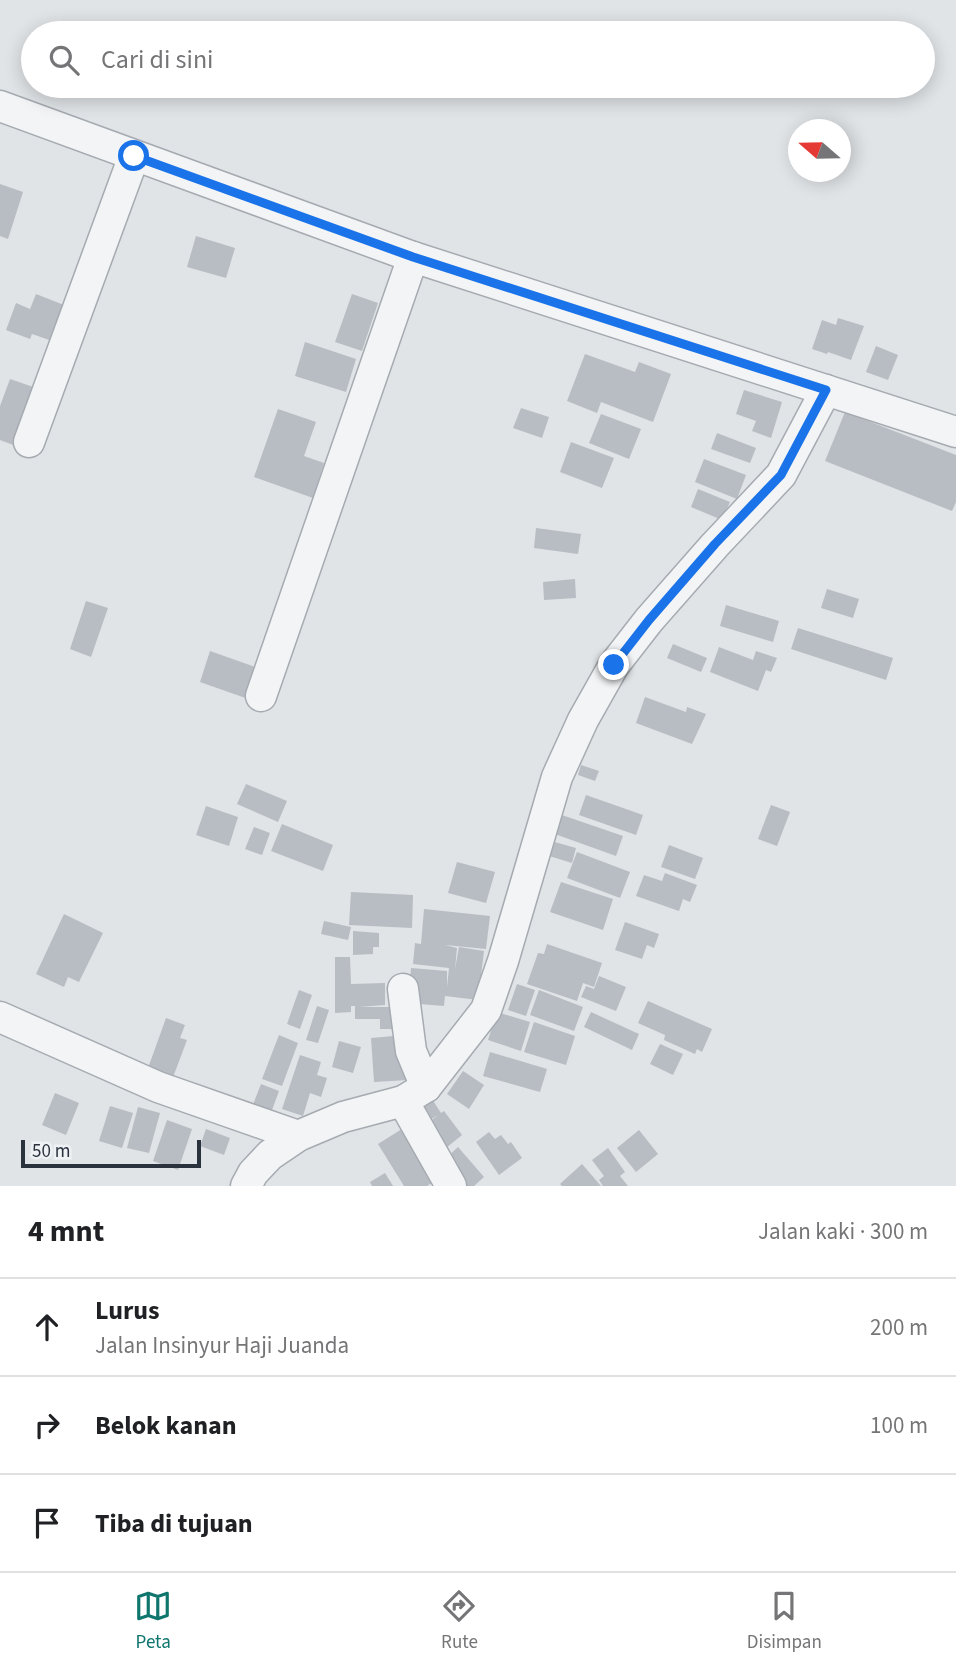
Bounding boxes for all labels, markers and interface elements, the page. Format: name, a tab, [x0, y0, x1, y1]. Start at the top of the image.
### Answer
search box	[21, 21, 935, 98]
icon: search	[45, 41, 83, 79]
text: Cari di sini	[101, 41, 214, 78]
north arrow	[788, 119, 851, 182]
route start	[118, 140, 149, 171]
route end	[598, 649, 629, 680]
scale bar	[21, 1137, 201, 1169]
text: 50 m	[32, 1138, 70, 1165]
text: 4 mnt	[28, 1210, 104, 1253]
text: Jalan kaki · 300 m	[758, 1215, 928, 1248]
text: Lurus	[95, 1292, 160, 1329]
icon: ahead	[28, 1308, 66, 1346]
text: 200 m	[870, 1311, 928, 1344]
text: Jalan Insinyur Haji Juanda	[95, 1329, 349, 1362]
icon: right	[28, 1406, 66, 1444]
text: Belok kanan	[95, 1407, 237, 1444]
text: 100 m	[870, 1409, 928, 1442]
icon: arrive	[28, 1504, 66, 1542]
text: Tiba di tujuan	[95, 1505, 253, 1542]
tab: Peta	[134, 1587, 172, 1656]
tab: Rute	[440, 1587, 478, 1656]
tab: Disimpan	[747, 1587, 822, 1656]

